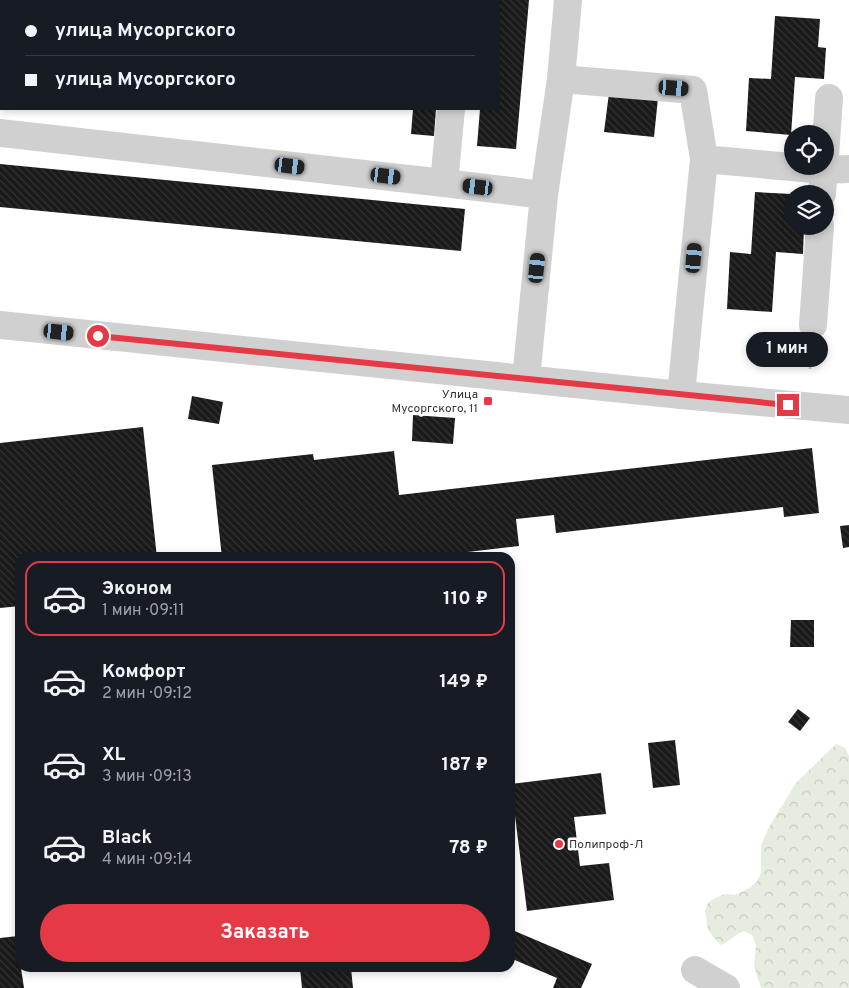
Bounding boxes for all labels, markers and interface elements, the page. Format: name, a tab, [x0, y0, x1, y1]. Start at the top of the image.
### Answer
text: улица Мусоргского	[55, 19, 236, 43]
text: улица Мусоргского	[55, 68, 236, 92]
car	[658, 79, 689, 97]
map controls	[784, 125, 834, 235]
button: locate	[784, 125, 834, 175]
car	[274, 157, 305, 175]
car	[370, 167, 401, 185]
car	[462, 178, 493, 196]
button: layers	[784, 185, 834, 235]
car	[685, 242, 702, 274]
car	[527, 252, 546, 284]
car	[43, 323, 74, 341]
route start	[87, 325, 109, 347]
callout: 1 мин	[747, 332, 829, 368]
text: 1 мин	[766, 339, 808, 359]
place label: Улица Мусоргского, 11	[392, 387, 478, 417]
route end	[777, 394, 799, 416]
marker: Улица Мусоргского, 11	[482, 395, 494, 407]
icon: car	[42, 576, 87, 621]
text: Эконом	[102, 577, 172, 601]
text: 110 ₽	[443, 587, 488, 611]
text: 1 мин · 09:11	[102, 601, 184, 621]
icon: car	[42, 659, 87, 704]
text: Комфорт	[102, 660, 185, 684]
text: 149 ₽	[439, 670, 488, 694]
text: 2 мин · 09:12	[102, 684, 192, 704]
icon: car	[42, 742, 87, 787]
text: XL	[102, 743, 125, 767]
text: 187 ₽	[441, 753, 488, 777]
text: 3 мин · 09:13	[102, 767, 192, 787]
icon: car	[42, 825, 87, 870]
text: Black	[102, 826, 152, 850]
text: 78 ₽	[449, 836, 488, 860]
place label: Полипроф-Л	[569, 837, 643, 853]
marker: Полипроф-Л	[553, 838, 565, 850]
text: 4 мин · 09:14	[102, 850, 192, 870]
button: Заказать	[40, 904, 490, 962]

